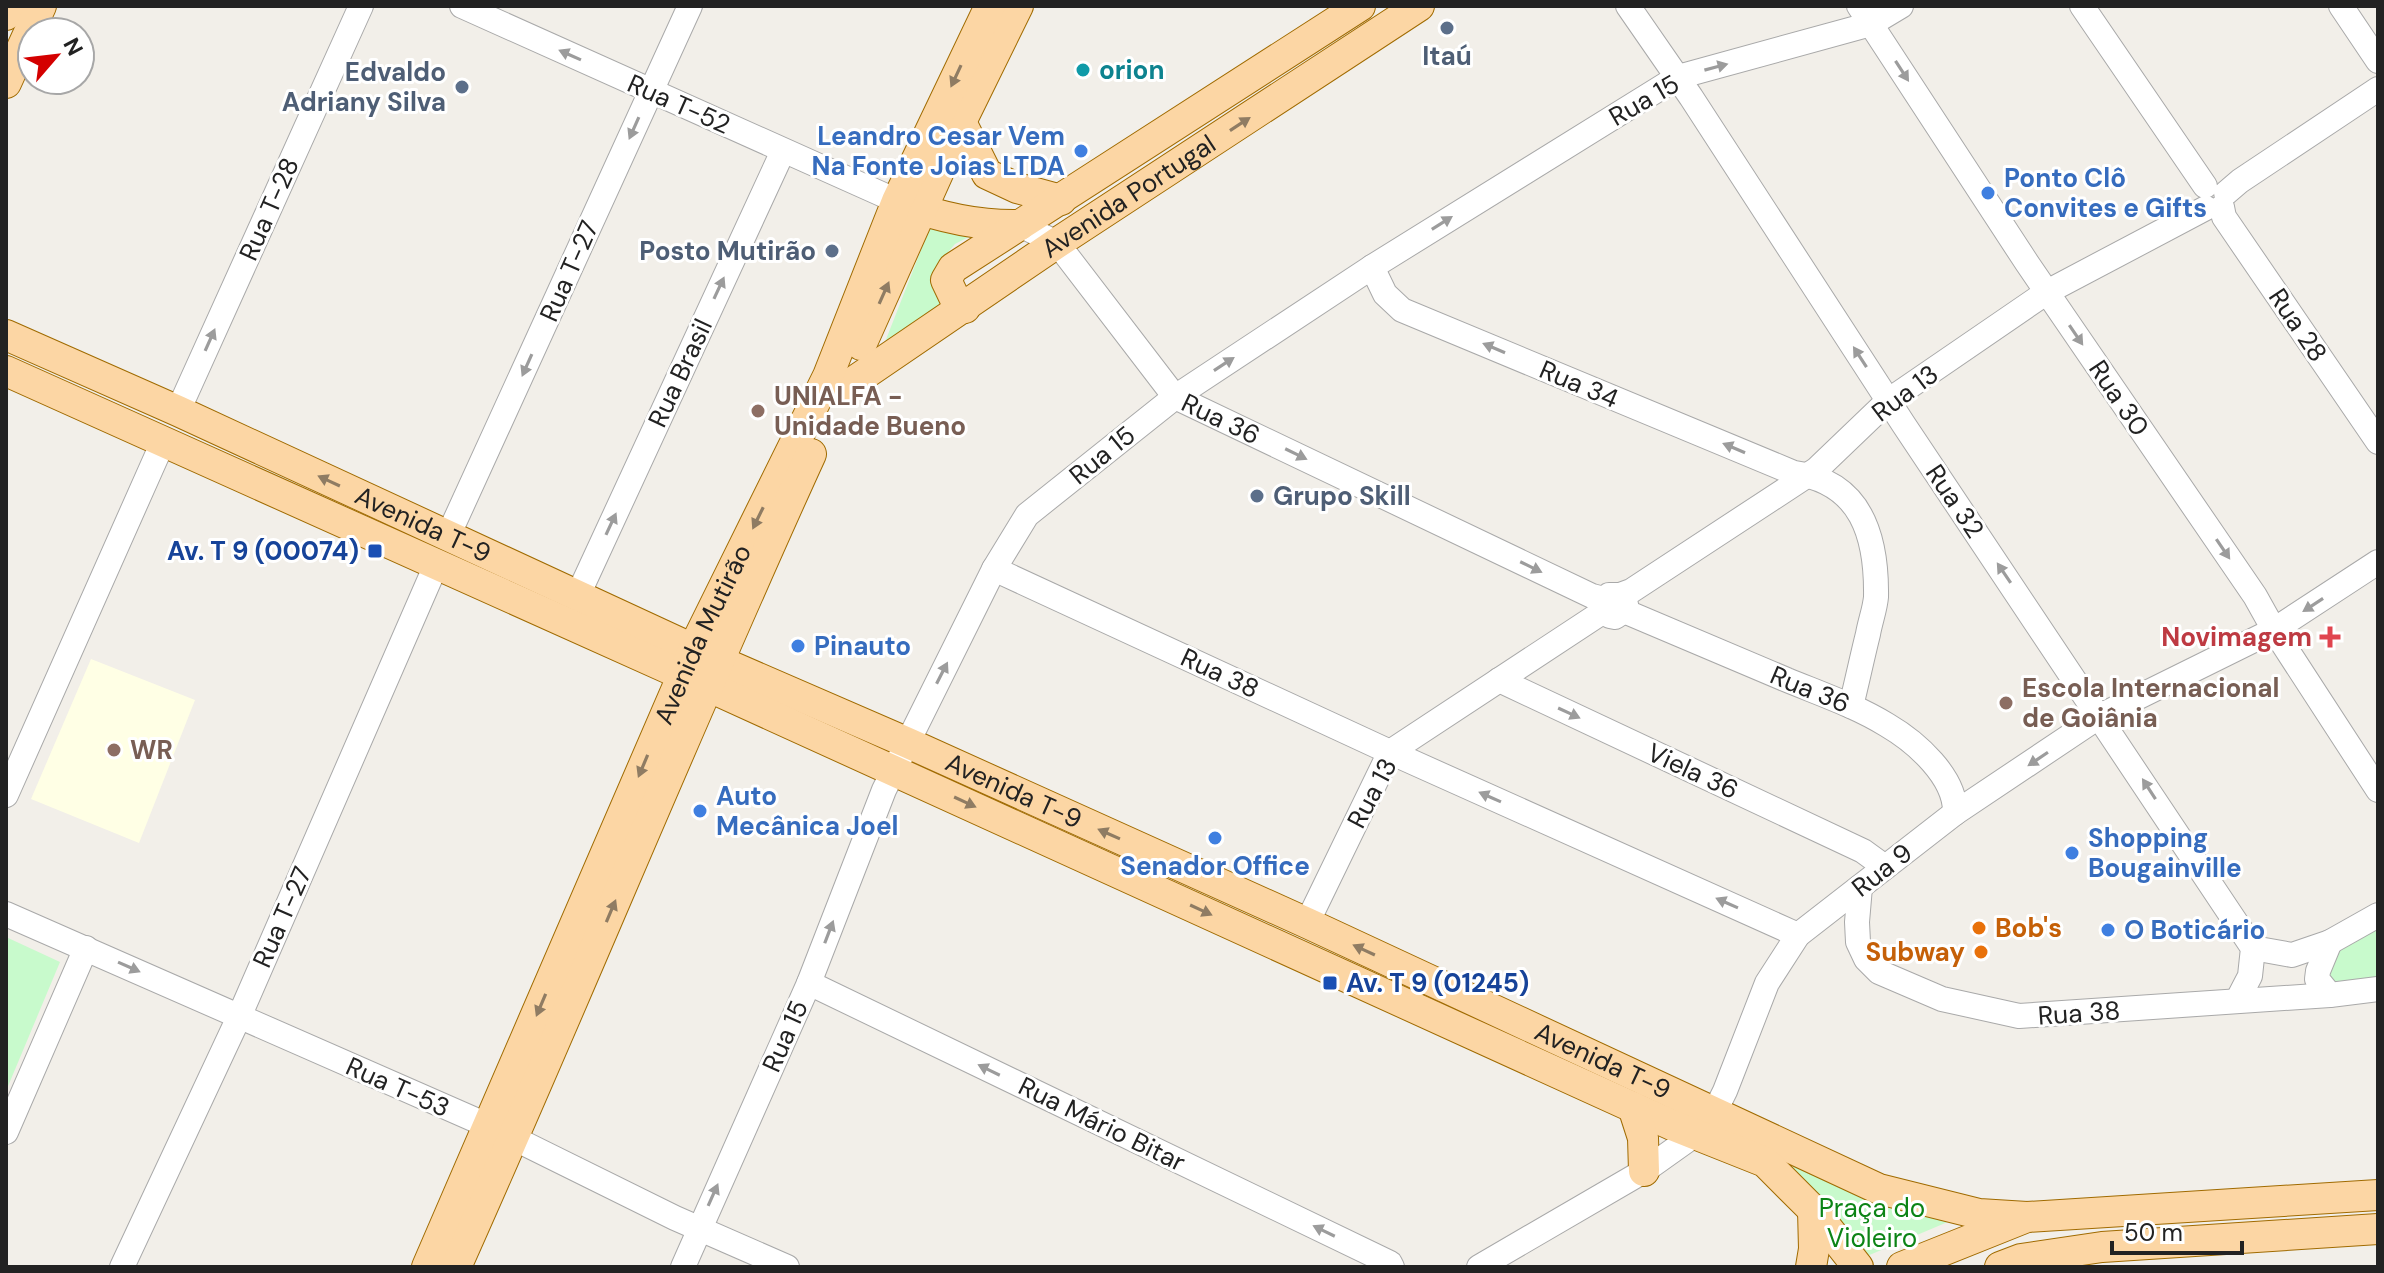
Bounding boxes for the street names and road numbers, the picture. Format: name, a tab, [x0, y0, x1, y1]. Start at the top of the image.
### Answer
street label: Rua T-52	[622, 66, 736, 142]
street label: Rua 15	[1603, 66, 1685, 134]
street label: Avenida Portugal	[1035, 127, 1222, 266]
street label: Rua T-28	[231, 152, 307, 266]
street label: Rua T-27	[532, 215, 606, 327]
street label: Rua 28	[2261, 282, 2335, 368]
street label: Rua Brasil	[640, 313, 720, 433]
street label: Rua 34	[1534, 352, 1624, 416]
street label: Rua 30	[2081, 353, 2157, 443]
street label: Rua 13	[1865, 357, 1945, 429]
street label: Rua 36	[1176, 386, 1266, 452]
street label: Rua 15	[1062, 418, 1142, 492]
street label: Rua 32	[1918, 458, 1992, 544]
street label: Avenida T-9	[350, 478, 496, 570]
street label: Avenida Mutirão	[646, 539, 759, 730]
street label: Rua 38	[1175, 640, 1265, 706]
street label: Rua 36	[1765, 658, 1855, 721]
street label: Viela 36	[1642, 735, 1744, 807]
street label: Avenida T-9	[940, 745, 1087, 836]
street label: Rua 13	[1339, 752, 1405, 834]
street label: Rua 9	[1845, 836, 1919, 904]
street label: Rua T-27	[245, 861, 319, 973]
street label: Rua 38	[2037, 993, 2121, 1033]
street label: Rua 15	[754, 995, 816, 1077]
street label: Avenida T-9	[1529, 1014, 1676, 1107]
street label: Rua T-53	[341, 1049, 455, 1125]
street label: Rua Mário Bitar	[1013, 1069, 1191, 1179]

